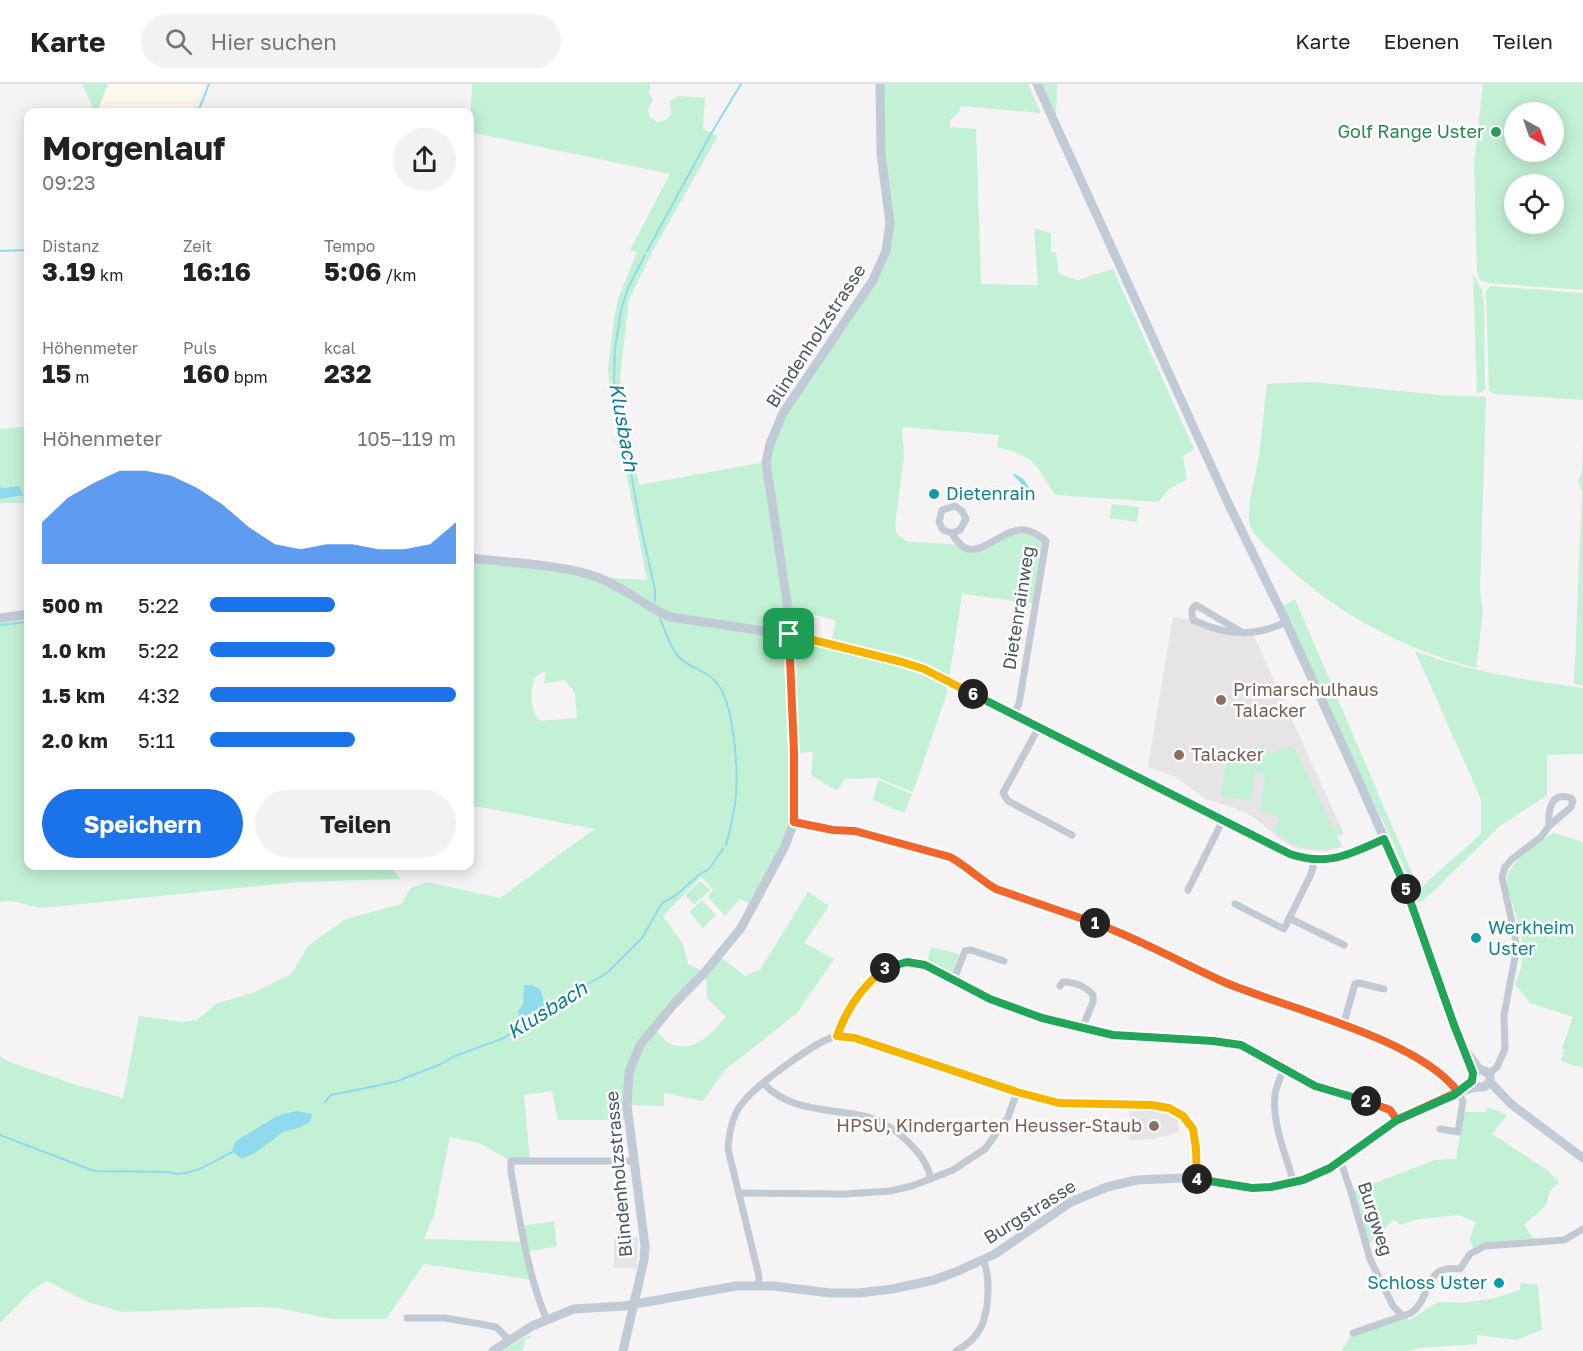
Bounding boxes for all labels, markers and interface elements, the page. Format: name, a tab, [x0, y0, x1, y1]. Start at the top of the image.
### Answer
search box	[141, 14, 561, 68]
text: Karte	[30, 25, 105, 58]
icon: search	[162, 25, 195, 58]
text: Hier suchen	[210, 28, 337, 55]
text: Karte	[1295, 28, 1351, 54]
text: Ebenen	[1384, 28, 1459, 54]
text: Teilen	[1492, 28, 1553, 54]
north arrow	[1504, 102, 1564, 162]
map controls	[1504, 102, 1564, 234]
place label: Golf Range Uster	[1337, 120, 1484, 142]
marker: Golf Range Uster	[1489, 125, 1503, 139]
text: Morgenlauf	[42, 128, 225, 167]
button: share	[393, 128, 456, 191]
text: 09:23	[42, 170, 96, 194]
button: locate	[1504, 174, 1564, 234]
text: Distanz	[42, 236, 99, 256]
text: Zeit	[183, 236, 212, 256]
text: Tempo	[324, 236, 375, 256]
text: 3.19	[42, 256, 96, 287]
text: 16:16	[183, 256, 251, 287]
text: 5:06	[324, 256, 382, 287]
street label: Blindenholzstrasse	[761, 260, 870, 411]
text: km	[96, 265, 123, 285]
text: /km	[382, 265, 416, 285]
text: Höhenmeter	[42, 338, 138, 358]
text: Puls	[183, 338, 217, 358]
text: kcal	[324, 338, 356, 358]
text: 15	[42, 358, 71, 389]
text: 160	[183, 358, 230, 389]
text: 232	[324, 358, 372, 389]
text: m	[71, 367, 89, 387]
text: bpm	[230, 367, 268, 387]
water label: Klusbach	[605, 381, 645, 474]
text: Höhenmeter	[42, 426, 162, 450]
text: 105–119 m	[358, 426, 456, 450]
place label: Dietenrain	[946, 482, 1035, 504]
marker: Dietenrain	[927, 487, 941, 501]
street label: Dietenrainweg	[997, 544, 1039, 671]
text: 500 m	[42, 593, 103, 617]
text: 5:22	[138, 593, 179, 617]
pin	[763, 608, 814, 659]
icon: arrive	[772, 617, 805, 650]
text: 1.0 km	[42, 638, 106, 662]
text: 5:22	[138, 638, 179, 662]
place label: Primarschulhaus Talacker	[1233, 678, 1379, 721]
pin: 6	[958, 679, 988, 709]
text: 1.5 km	[42, 683, 105, 707]
text: 4:32	[138, 683, 180, 707]
text: 6	[968, 684, 978, 704]
marker: Primarschulhaus Talacker	[1214, 693, 1228, 707]
text: 2.0 km	[42, 728, 108, 752]
text: 5:11	[138, 728, 175, 752]
place label: Talacker	[1191, 743, 1264, 765]
marker: Talacker	[1172, 748, 1186, 762]
button: Speichern	[42, 789, 243, 858]
button: Teilen	[255, 789, 456, 858]
pin: 5	[1391, 874, 1421, 904]
text: 5	[1401, 879, 1411, 899]
pin: 1	[1080, 908, 1110, 938]
text: 1	[1091, 913, 1099, 933]
place label: Werkheim Uster	[1488, 916, 1574, 959]
marker: Werkheim Uster	[1469, 931, 1483, 945]
pin: 3	[870, 953, 900, 983]
text: 3	[880, 958, 890, 978]
water label: Klusbach	[502, 975, 591, 1043]
pin: 2	[1351, 1086, 1381, 1116]
street label: Blindenholzstrasse	[600, 1090, 636, 1258]
text: 2	[1361, 1091, 1371, 1111]
place label: HPSU, Kindergarten Heusser-Staub	[836, 1114, 1142, 1136]
marker: HPSU, Kindergarten Heusser-Staub	[1147, 1119, 1161, 1133]
pin: 4	[1182, 1164, 1212, 1194]
text: 4	[1192, 1169, 1202, 1189]
street label: Burgstrasse	[979, 1174, 1079, 1248]
street label: Burgweg	[1354, 1179, 1398, 1259]
place label: Schloss Uster	[1367, 1271, 1487, 1293]
marker: Schloss Uster	[1492, 1276, 1506, 1290]

